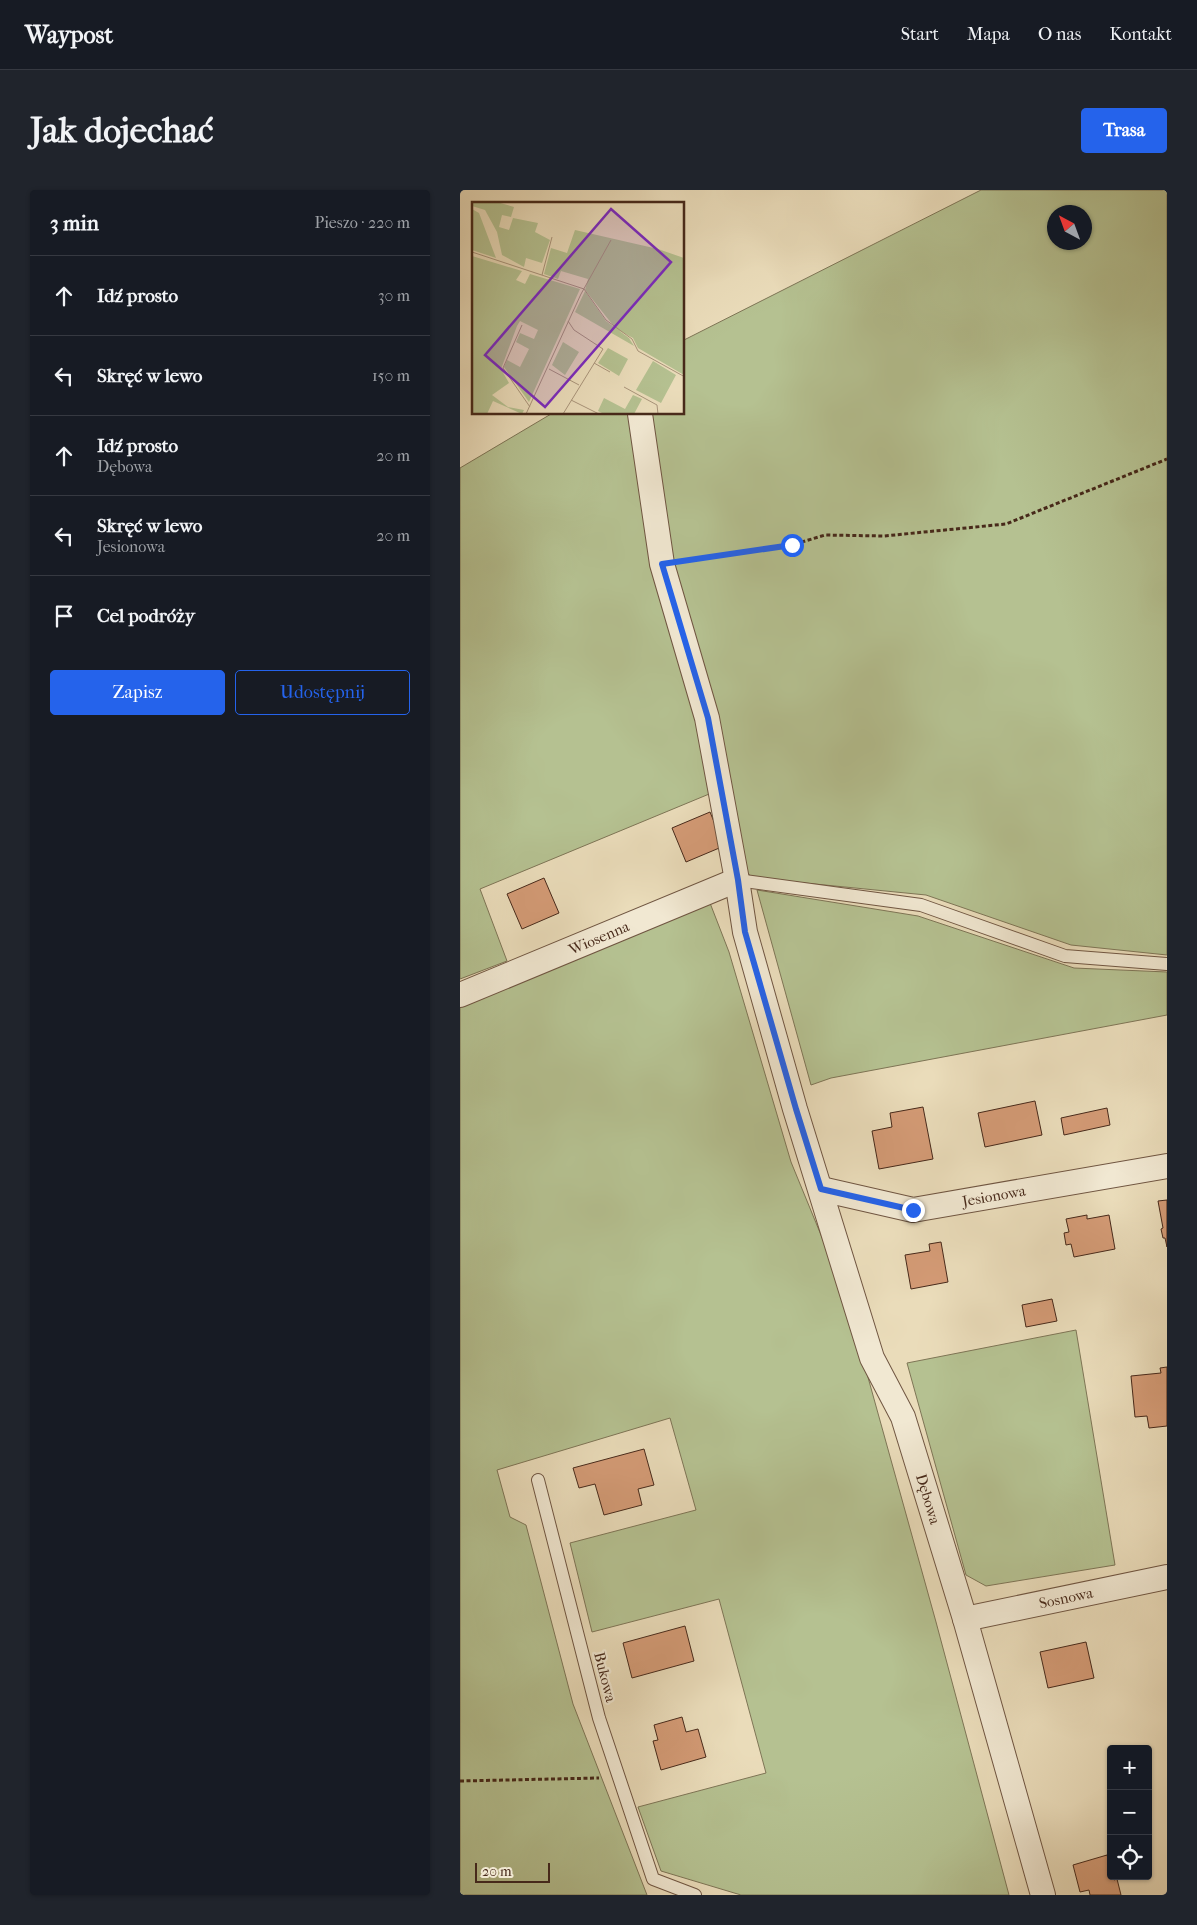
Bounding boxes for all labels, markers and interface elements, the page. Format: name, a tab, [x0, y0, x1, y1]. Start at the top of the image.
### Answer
text: Waypost	[25, 21, 113, 49]
text: Start	[901, 24, 939, 45]
text: Mapa	[967, 24, 1010, 45]
text: O nas	[1038, 24, 1081, 45]
text: Kontakt	[1109, 24, 1172, 45]
button: Trasa	[1081, 108, 1167, 153]
text: Jak dojechać	[30, 110, 214, 151]
inset map	[472, 202, 685, 415]
north arrow	[1047, 205, 1092, 250]
text: 3 min	[50, 211, 99, 235]
text: Pieszo · 220 m	[315, 213, 410, 232]
icon: ahead	[50, 282, 78, 310]
text: Idź prosto	[97, 285, 178, 307]
text: 30 m	[378, 286, 410, 305]
icon: left	[50, 362, 78, 390]
text: Skręć w lewo	[97, 365, 203, 387]
text: 150 m	[372, 366, 410, 385]
text: Idź prosto	[97, 435, 178, 457]
icon: ahead	[50, 442, 78, 470]
text: 20 m	[376, 446, 410, 465]
text: Dębowa	[97, 457, 152, 476]
text: Skręć w lewo	[97, 515, 203, 537]
icon: left	[50, 522, 78, 550]
text: 20 m	[376, 526, 410, 545]
route start	[781, 534, 804, 557]
text: Jesionowa	[97, 537, 165, 556]
icon: arrive	[50, 602, 78, 630]
text: Cel podróży	[97, 605, 195, 627]
button: Zapisz	[50, 670, 225, 715]
button: Udostępnij	[235, 670, 410, 715]
street label: Wiosenna	[565, 917, 633, 959]
street label: Jesionowa	[960, 1181, 1028, 1211]
route end	[902, 1199, 925, 1222]
street label: Dębowa	[912, 1472, 945, 1527]
street label: Sosnowa	[1037, 1583, 1096, 1612]
street label: Bukowa	[590, 1650, 620, 1705]
map controls	[1107, 1745, 1152, 1880]
button: +	[1107, 1745, 1152, 1790]
button: −	[1107, 1790, 1152, 1835]
button: locate	[1107, 1835, 1152, 1880]
scale bar	[475, 1860, 550, 1883]
text: 20 m	[482, 1863, 512, 1880]

